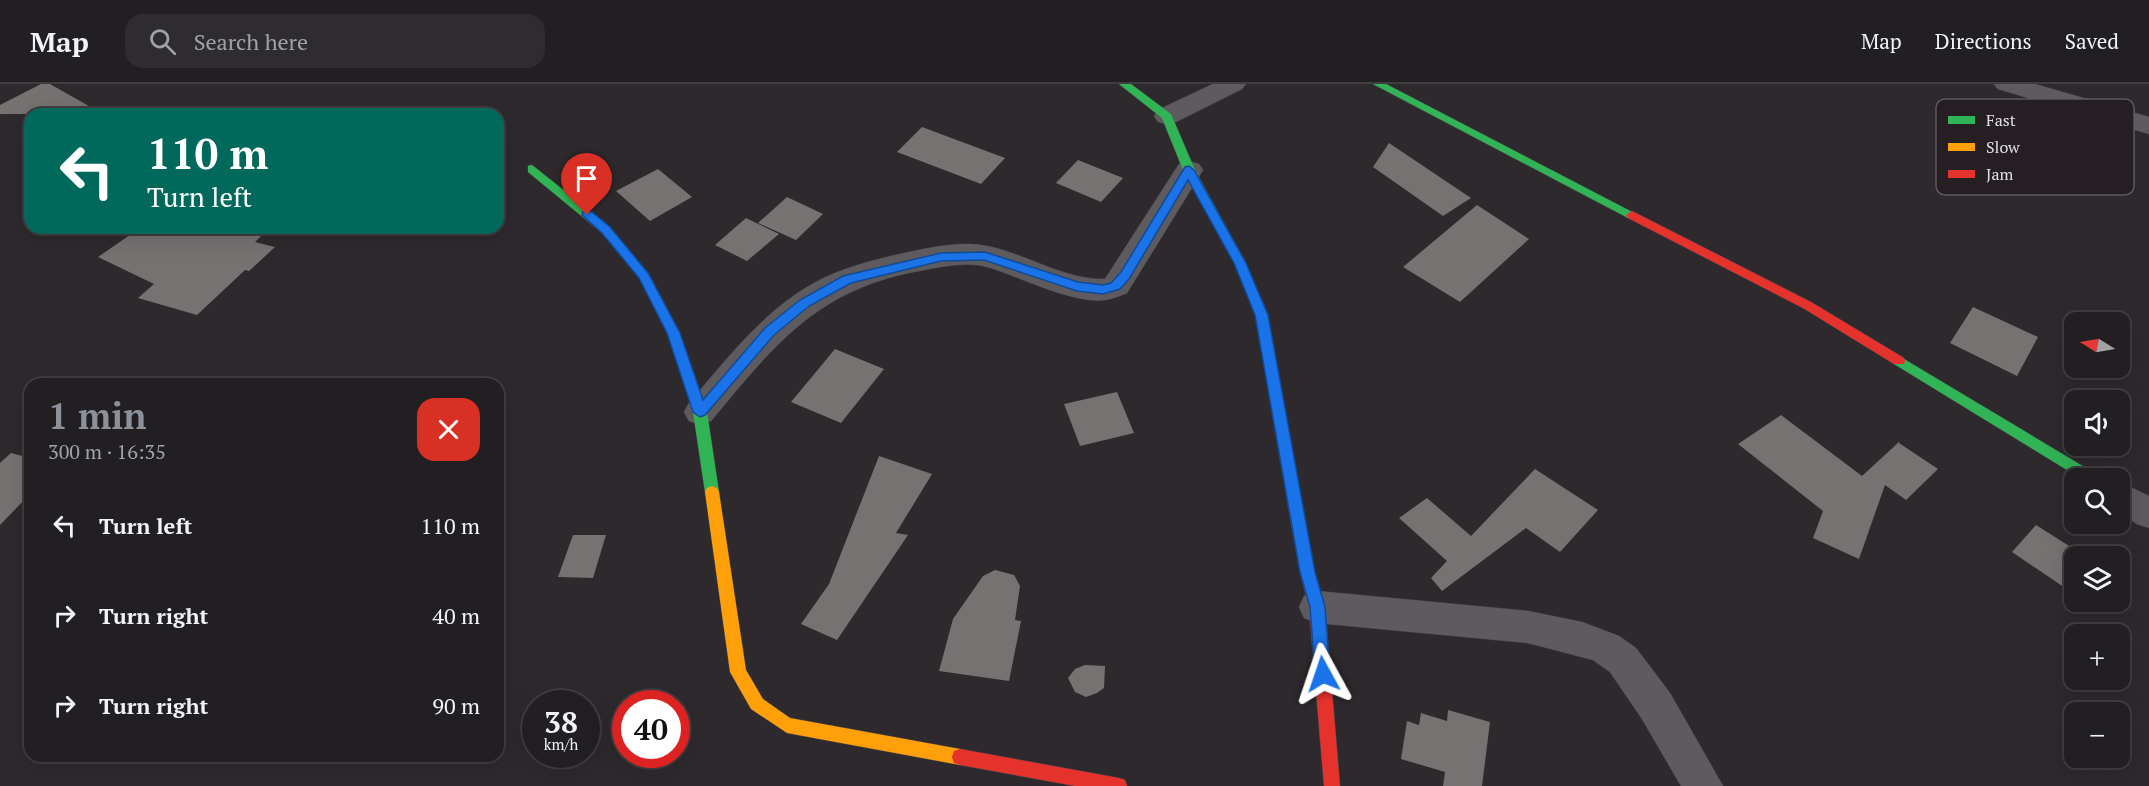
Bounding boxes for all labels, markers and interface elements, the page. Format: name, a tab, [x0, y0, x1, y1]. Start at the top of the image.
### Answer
search box	[125, 14, 545, 68]
text: Map	[30, 23, 89, 60]
icon: search	[146, 25, 179, 58]
text: Search here	[194, 27, 308, 56]
text: Map	[1861, 27, 1902, 55]
text: Directions	[1935, 27, 2032, 55]
text: Saved	[2065, 27, 2119, 55]
legend	[1936, 99, 2134, 195]
text: Fast	[1986, 109, 2016, 131]
text: 110 m	[147, 125, 268, 181]
icon: left	[48, 132, 126, 210]
text: Slow	[1986, 136, 2020, 158]
pin	[561, 153, 612, 215]
icon: arrive	[570, 162, 603, 195]
text: Jam	[1986, 163, 2014, 185]
text: Turn left	[147, 179, 252, 215]
north arrow	[2064, 312, 2130, 378]
map controls	[2064, 312, 2130, 768]
button: sound	[2064, 390, 2130, 456]
text: 1 min	[48, 392, 146, 439]
button: close	[417, 398, 480, 461]
text: 300 m · 16:35	[48, 438, 166, 465]
button: search	[2064, 468, 2130, 534]
icon: left	[48, 509, 81, 542]
text: Turn left	[99, 511, 192, 540]
text: 110 m	[420, 511, 480, 540]
button: layers	[2064, 546, 2130, 612]
icon: right	[48, 599, 81, 632]
text: Turn right	[99, 601, 208, 630]
text: 40 m	[432, 601, 480, 630]
button: +	[2064, 624, 2130, 690]
position arrow	[1291, 642, 1355, 706]
icon: right	[48, 689, 81, 722]
speed limit sign: 40	[612, 690, 690, 768]
text: Turn right	[99, 691, 208, 720]
text: 90 m	[432, 691, 480, 720]
text: 38	[544, 702, 578, 742]
button: −	[2064, 702, 2130, 768]
text: km/h	[544, 734, 578, 754]

